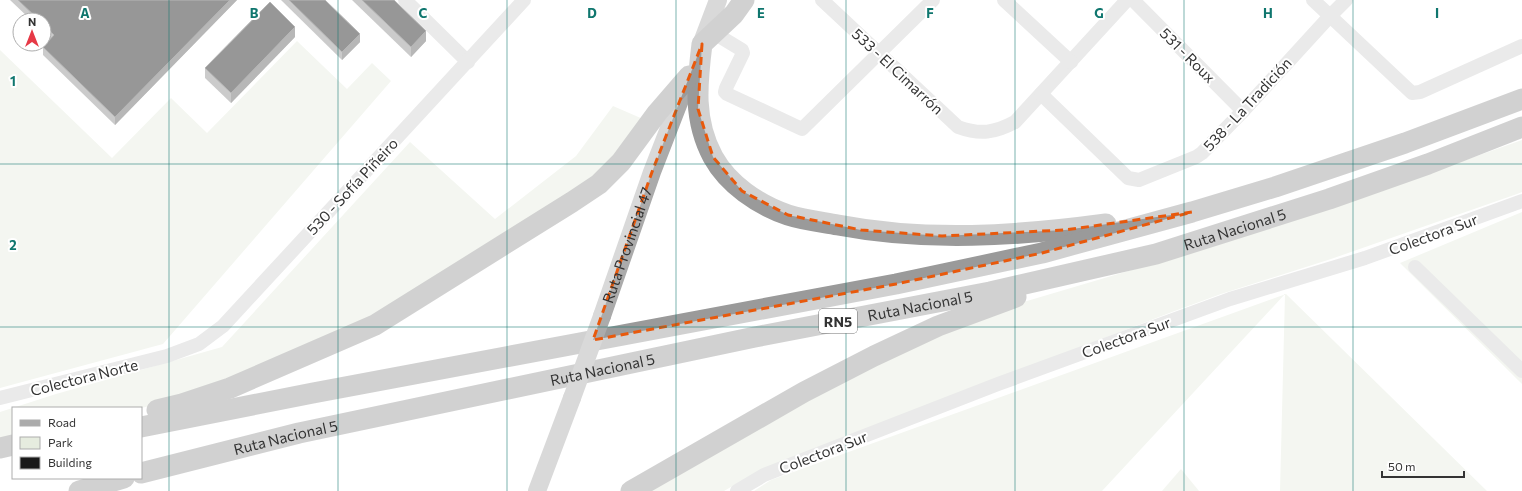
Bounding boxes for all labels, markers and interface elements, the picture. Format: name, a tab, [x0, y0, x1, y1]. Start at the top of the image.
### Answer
text: A	[80, 5, 90, 21]
text: B	[250, 5, 259, 21]
text: C	[419, 5, 428, 21]
text: D	[587, 5, 597, 21]
text: E	[757, 5, 765, 21]
text: F	[926, 5, 934, 21]
text: G	[1094, 5, 1104, 21]
text: H	[1263, 5, 1273, 21]
text: I	[1435, 5, 1439, 21]
north arrow	[12, 12, 52, 52]
text: N	[28, 15, 36, 28]
street label: 533 - El Cimarrón	[849, 24, 947, 118]
street label: 531 - Roux	[1157, 24, 1219, 86]
street label: 538 - La Tradición	[1199, 54, 1295, 154]
text: 1	[10, 73, 16, 89]
street label: 530 - Sofía Piñeiro	[303, 134, 401, 238]
street label: Ruta Provincial 47	[598, 185, 655, 306]
street label: Ruta Nacional 5	[1181, 204, 1288, 254]
street label: Colectora Sur	[1386, 210, 1480, 258]
text: 2	[9, 237, 17, 253]
street label: Ruta Nacional 5	[866, 287, 974, 324]
road number: RN5	[819, 309, 857, 333]
street label: Colectora Sur	[1079, 313, 1173, 361]
street label: Ruta Nacional 5	[548, 349, 656, 389]
street label: Colectora Norte	[28, 355, 140, 399]
legend	[12, 407, 142, 479]
text: Road	[48, 415, 76, 429]
street label: Ruta Nacional 5	[232, 416, 339, 458]
street label: Colectora Sur	[776, 427, 870, 477]
text: Park	[48, 435, 74, 449]
scale bar	[1382, 453, 1464, 479]
text: Building	[48, 455, 92, 469]
text: 50 m	[1388, 459, 1416, 473]

